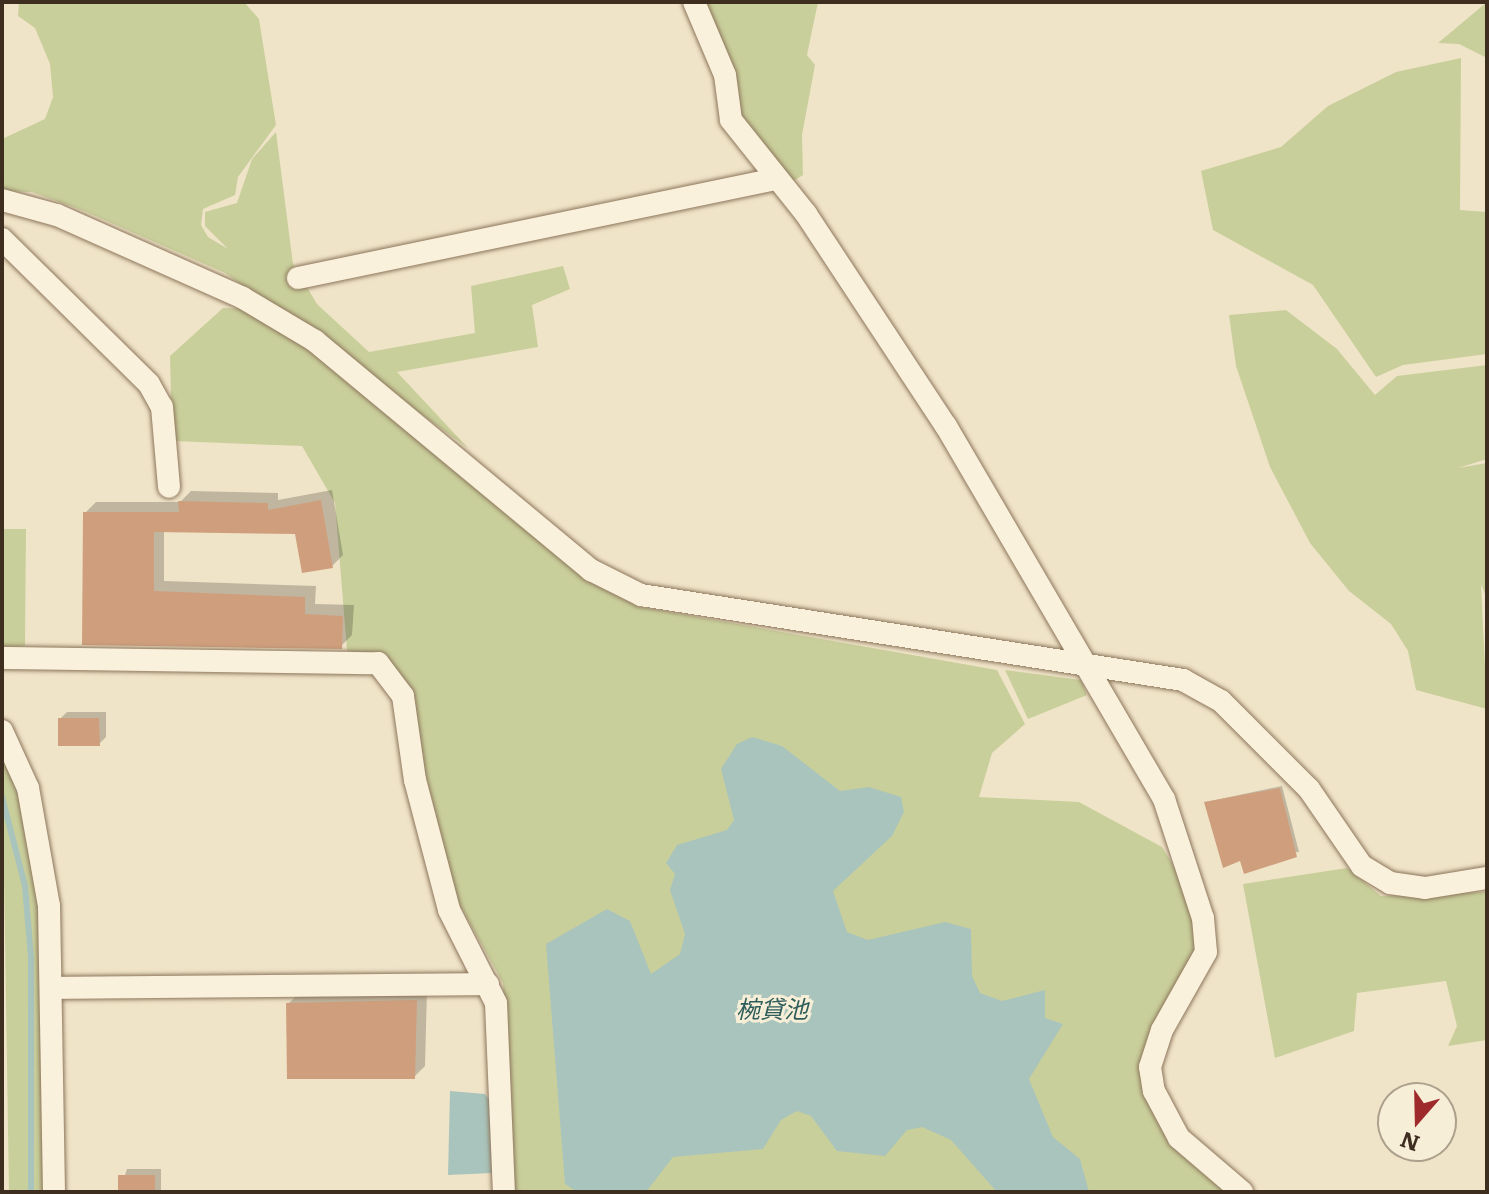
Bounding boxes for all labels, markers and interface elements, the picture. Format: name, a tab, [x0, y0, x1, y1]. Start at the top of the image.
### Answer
water label: 椀貸池	[736, 994, 808, 1022]
north arrow	[1377, 1082, 1457, 1162]
text: N	[1395, 1124, 1424, 1162]

